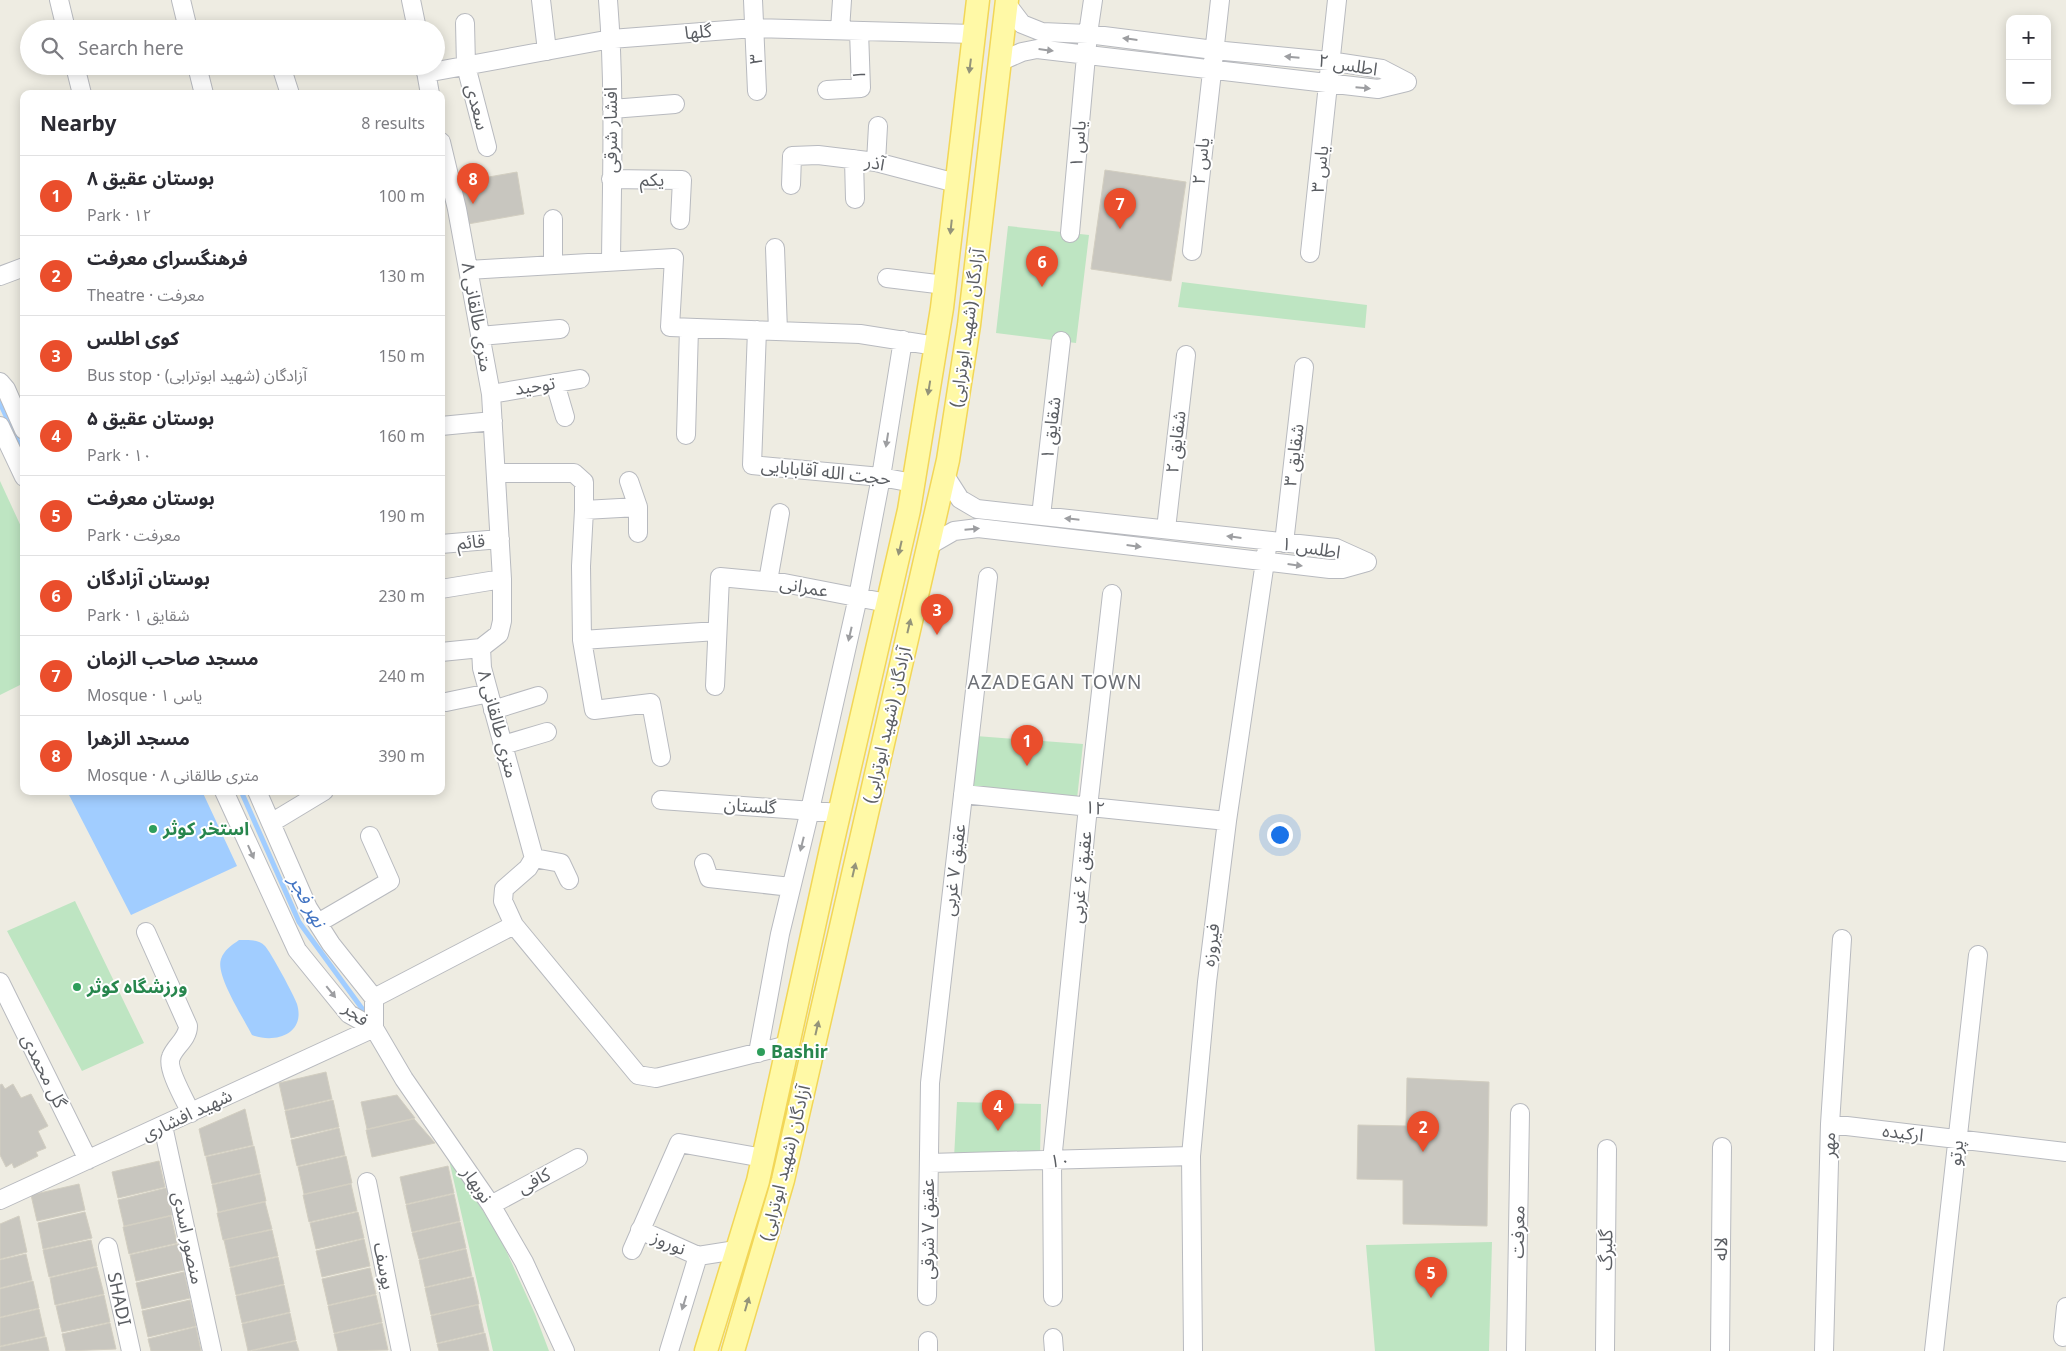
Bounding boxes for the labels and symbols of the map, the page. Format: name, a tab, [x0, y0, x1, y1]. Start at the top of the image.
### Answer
street label: گلها	[683, 18, 713, 44]
one-way arrow	[1122, 35, 1138, 43]
one-way arrow	[1038, 46, 1054, 54]
street label: اطلس ۲	[1317, 47, 1380, 81]
street label: ۳	[743, 53, 767, 65]
one-way arrow	[1284, 53, 1300, 61]
one-way arrow	[966, 58, 974, 74]
street label: ۱	[846, 69, 870, 81]
street label: سعدی	[460, 81, 496, 132]
one-way arrow	[1355, 84, 1371, 92]
street label: افشار شرقی	[598, 87, 622, 173]
street label: یاس ۱	[1063, 119, 1091, 169]
street label: یاس ۲	[1186, 136, 1214, 186]
street label: یاس ۳	[1305, 144, 1333, 194]
street label: آذر	[862, 148, 888, 176]
pin: 8	[457, 163, 489, 204]
street label: یکم	[640, 167, 664, 193]
pin: 7	[1104, 188, 1136, 229]
one-way arrow	[947, 220, 955, 236]
street label: آزادگان (شهید ابوترابی)	[943, 246, 989, 409]
pin: 6	[1026, 246, 1058, 287]
street label: ۸ متری طالقانی	[457, 260, 499, 374]
street label: توحید	[513, 370, 557, 400]
one-way arrow	[924, 380, 932, 396]
street label: شقایق ۱	[1034, 395, 1066, 461]
street label: شقایق ۲	[1159, 409, 1191, 475]
street label: شقایق ۳	[1277, 422, 1309, 488]
one-way arrow	[883, 433, 891, 449]
street label: حجت الله آقابابایی	[760, 452, 892, 490]
one-way arrow	[1064, 515, 1080, 523]
one-way arrow	[964, 525, 980, 533]
street label: قائم	[456, 528, 486, 556]
street label: اطلس ۱	[1280, 530, 1343, 564]
one-way arrow	[1226, 533, 1242, 541]
one-way arrow	[896, 540, 904, 556]
one-way arrow	[1126, 542, 1142, 550]
one-way arrow	[1287, 561, 1303, 569]
street label: عمرانی	[778, 570, 830, 602]
pin: 3	[921, 594, 953, 635]
one-way arrow	[905, 619, 913, 634]
one-way arrow	[846, 627, 854, 642]
street label: آزادگان (شهید ابوترابی)	[856, 643, 916, 805]
street label: ۸ متری طالقانی	[473, 667, 525, 780]
district label: AZADEGAN TOWN	[968, 669, 1142, 695]
pin: 1	[1011, 725, 1043, 766]
street label: گلستان	[723, 791, 778, 819]
street label: ۱۲	[1084, 794, 1107, 820]
place label: استخر کوثر	[162, 816, 249, 840]
street label: عقیق ۷ غربی	[935, 822, 971, 917]
your location	[1267, 822, 1293, 848]
marker: استخر کوثر	[147, 823, 159, 835]
street label: عقیق ۶ غربی	[1063, 830, 1097, 924]
one-way arrow	[797, 836, 805, 851]
one-way arrow	[248, 845, 256, 859]
one-way arrow	[850, 862, 858, 877]
water label: نهر فجر	[283, 869, 333, 933]
street label: فیروزه	[1195, 922, 1225, 968]
place label: ورزشگاه کوثر	[86, 974, 187, 998]
marker: ورزشگاه کوثر	[71, 981, 83, 993]
one-way arrow	[325, 985, 336, 998]
street label: فجر	[338, 995, 375, 1031]
one-way arrow	[813, 1021, 821, 1036]
street label: گل محمدی	[17, 1029, 73, 1112]
place label: Bashir	[771, 1039, 828, 1063]
marker: Bashir	[755, 1046, 767, 1058]
street label: آزادگان (شهید ابوترابی)	[753, 1082, 815, 1243]
street label: شهید افشاری	[137, 1083, 236, 1146]
pin: 4	[982, 1090, 1014, 1131]
pin: 2	[1407, 1111, 1439, 1152]
street label: ارکیده	[1881, 1118, 1925, 1146]
street label: مهر	[1816, 1132, 1840, 1159]
street label: پرتو	[1942, 1139, 1968, 1167]
street label: ۱۰	[1049, 1148, 1071, 1172]
street label: نوبهار	[456, 1161, 499, 1207]
street label: کافی	[513, 1161, 555, 1199]
street label: عقیق ۷ شرقی	[915, 1179, 939, 1279]
street label: منصور اسدی	[167, 1189, 211, 1286]
street label: معرفت	[1505, 1205, 1529, 1259]
street label: نوروز	[648, 1224, 690, 1260]
street label: گلبرگ	[1593, 1229, 1617, 1271]
street label: لاله	[1708, 1237, 1732, 1261]
street label: یوسف	[369, 1240, 401, 1292]
pin: 5	[1415, 1257, 1447, 1298]
street label: SHADI	[103, 1270, 137, 1328]
one-way arrow	[679, 1295, 687, 1310]
one-way arrow	[743, 1297, 751, 1312]

